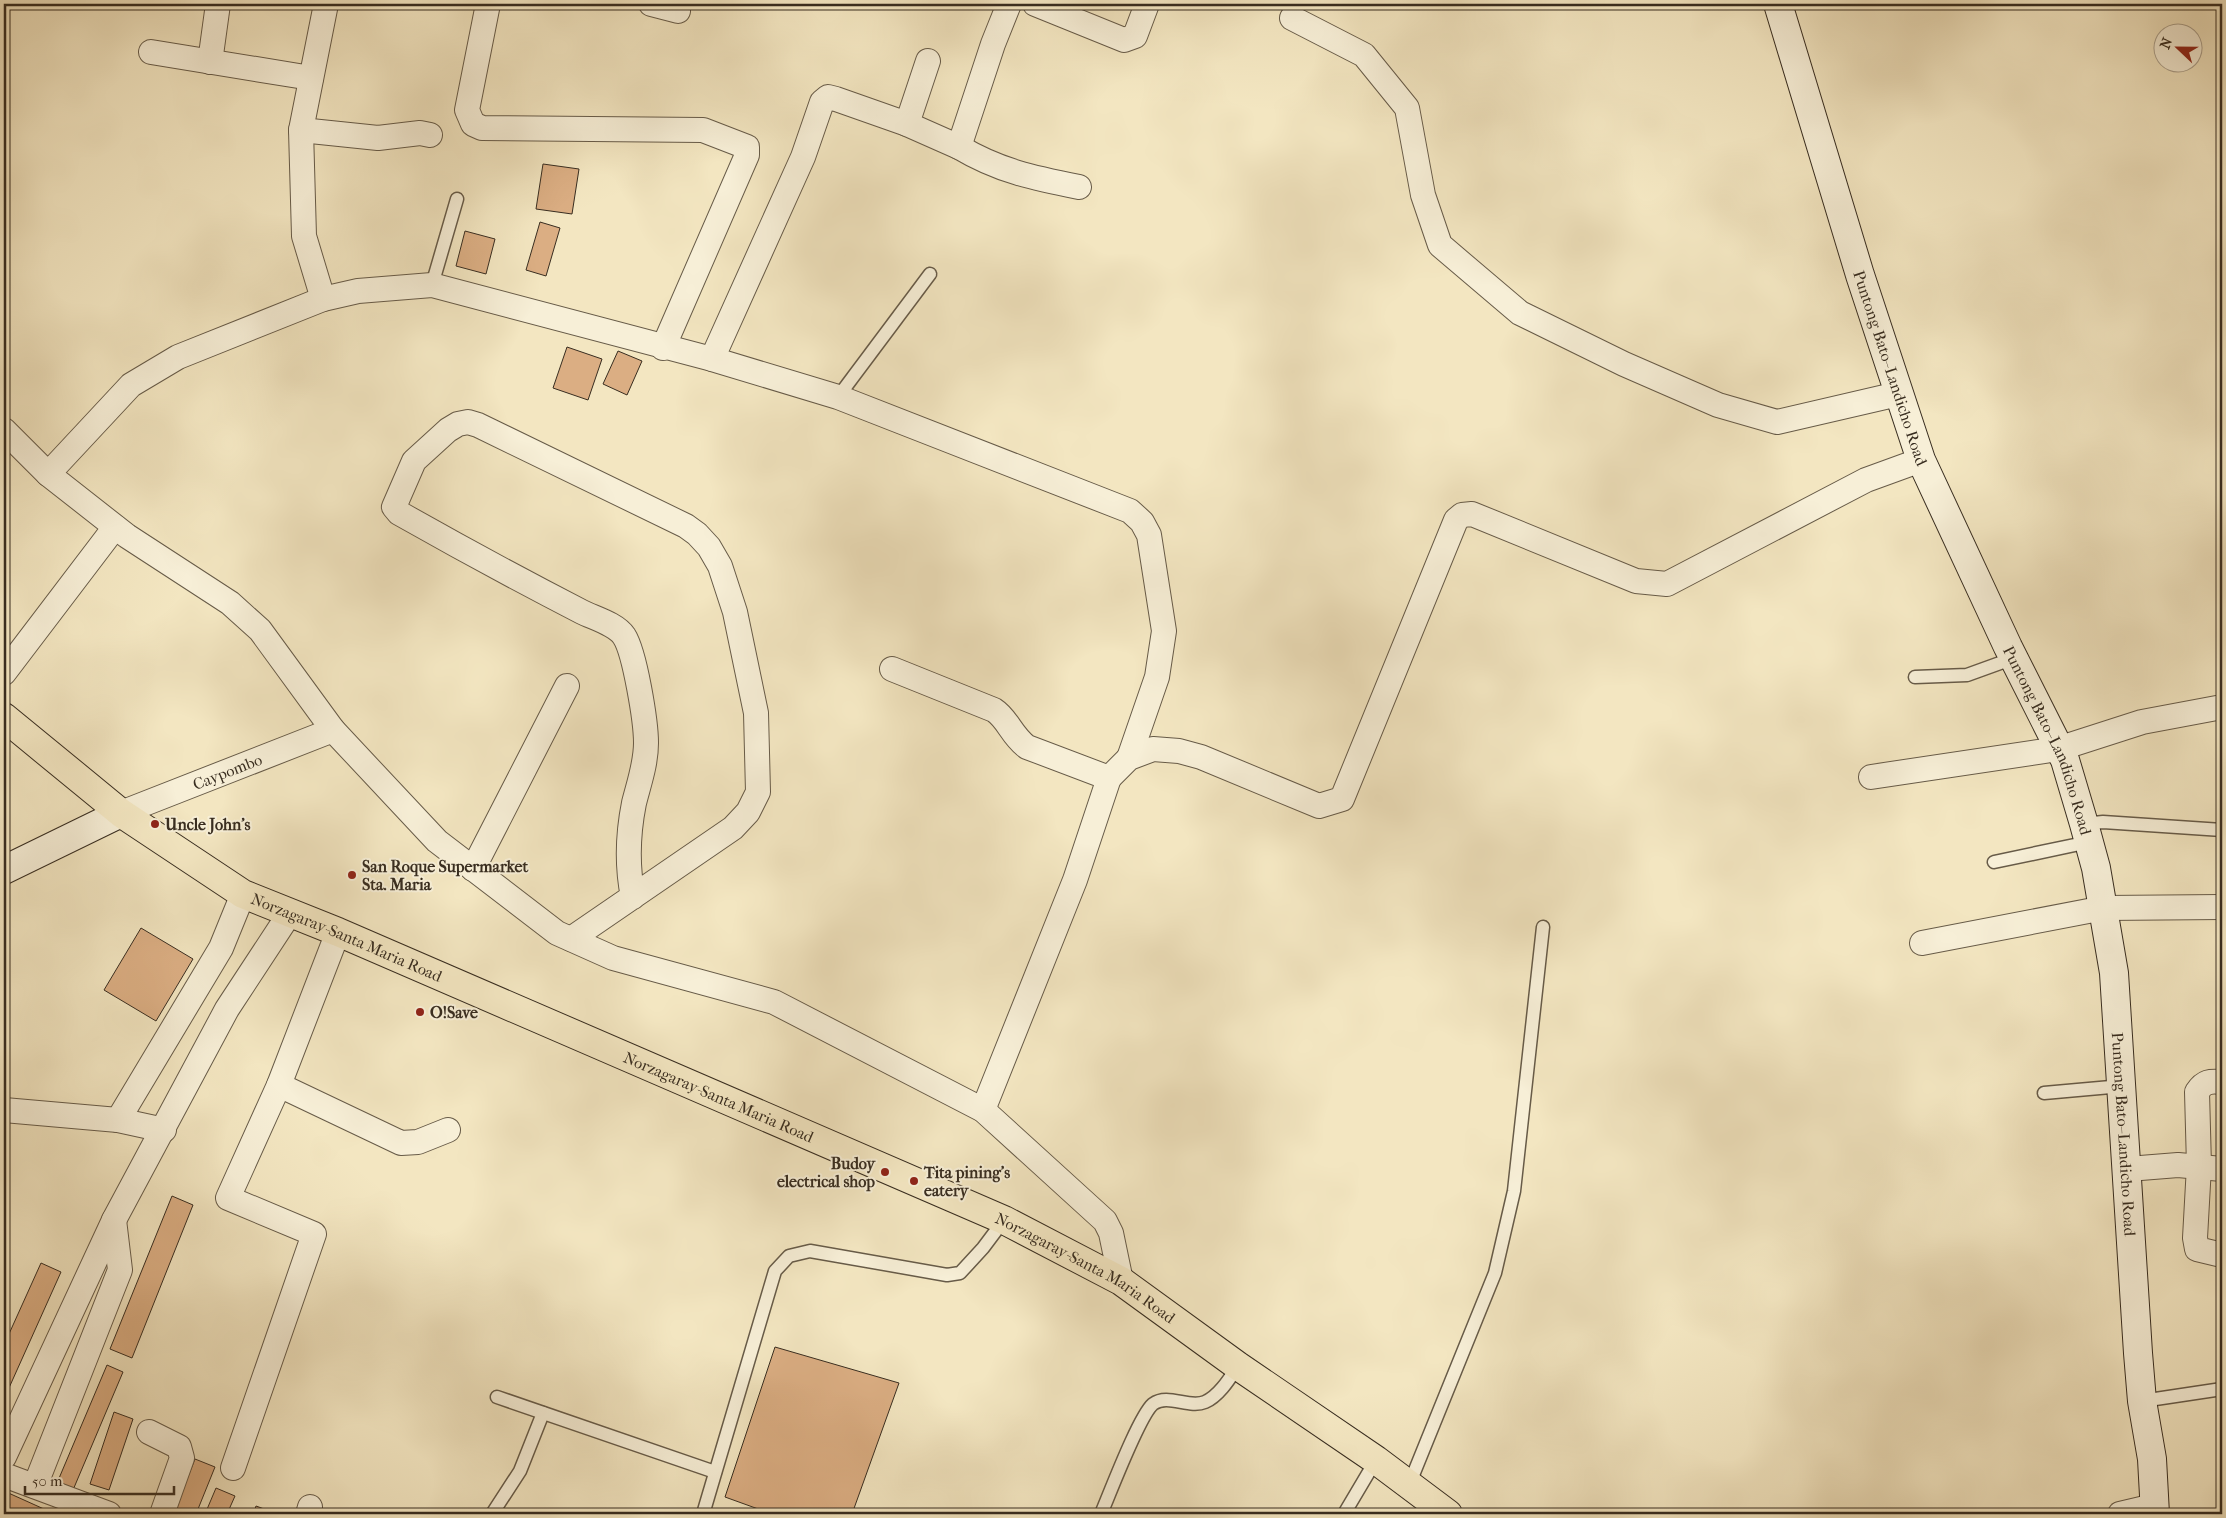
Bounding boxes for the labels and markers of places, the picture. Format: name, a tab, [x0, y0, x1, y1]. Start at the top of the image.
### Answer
place label: Uncle John's	[164, 815, 250, 835]
marker: Uncle John's	[149, 818, 161, 830]
place label: San Roque Supermarket Sta. Maria	[362, 857, 528, 894]
marker: San Roque Supermarket Sta. Maria	[346, 869, 358, 881]
place label: O!Save	[430, 1003, 478, 1022]
marker: O!Save	[414, 1006, 426, 1018]
place label: Budoy electrical shop	[777, 1154, 876, 1192]
place label: Tita pining's eatery	[923, 1163, 1010, 1201]
marker: Budoy electrical shop	[879, 1166, 891, 1178]
marker: Tita pining's eatery	[908, 1175, 920, 1187]

